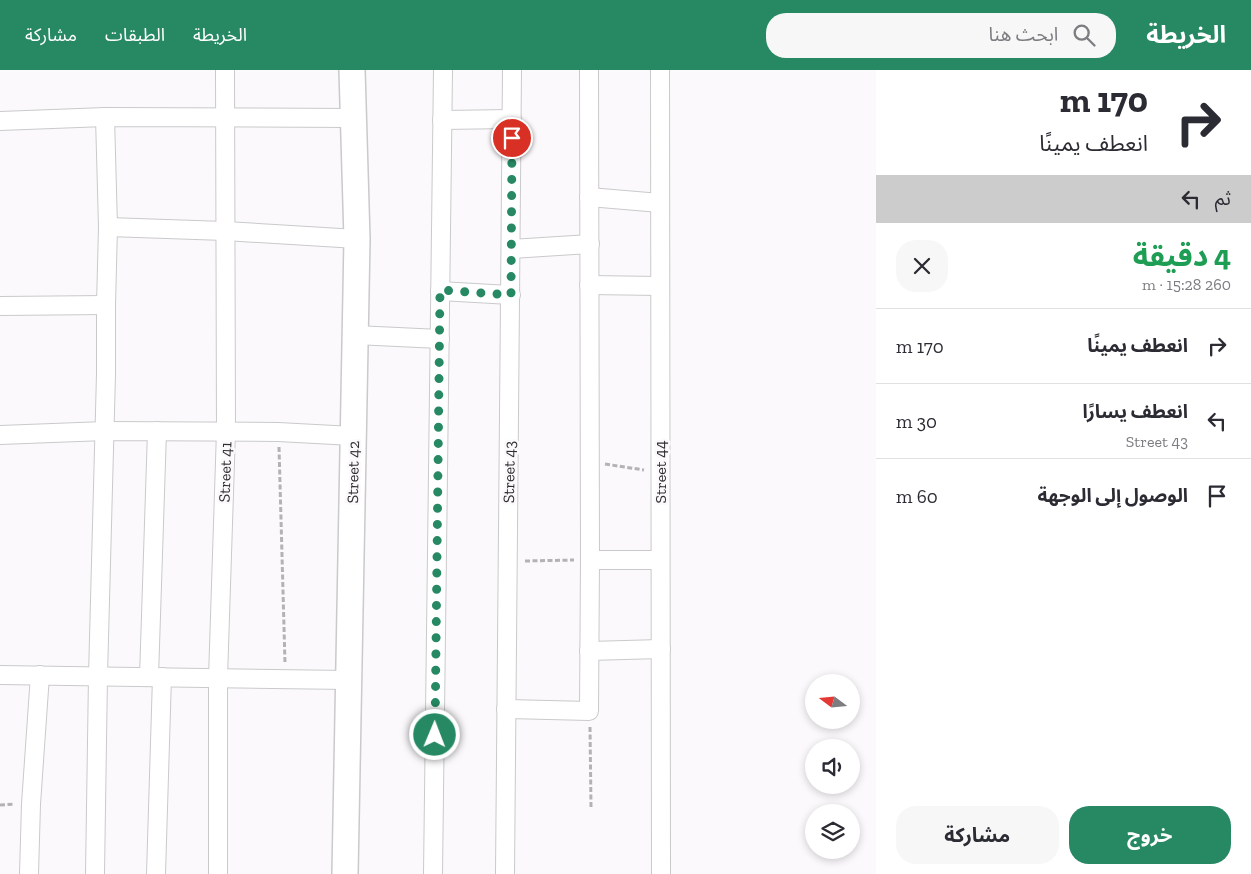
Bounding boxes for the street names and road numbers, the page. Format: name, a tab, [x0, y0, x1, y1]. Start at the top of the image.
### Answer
street label: Street 44	[651, 440, 670, 504]
street label: Street 41	[214, 441, 236, 503]
street label: Street 42	[343, 441, 363, 503]
street label: Street 43	[499, 441, 519, 503]

